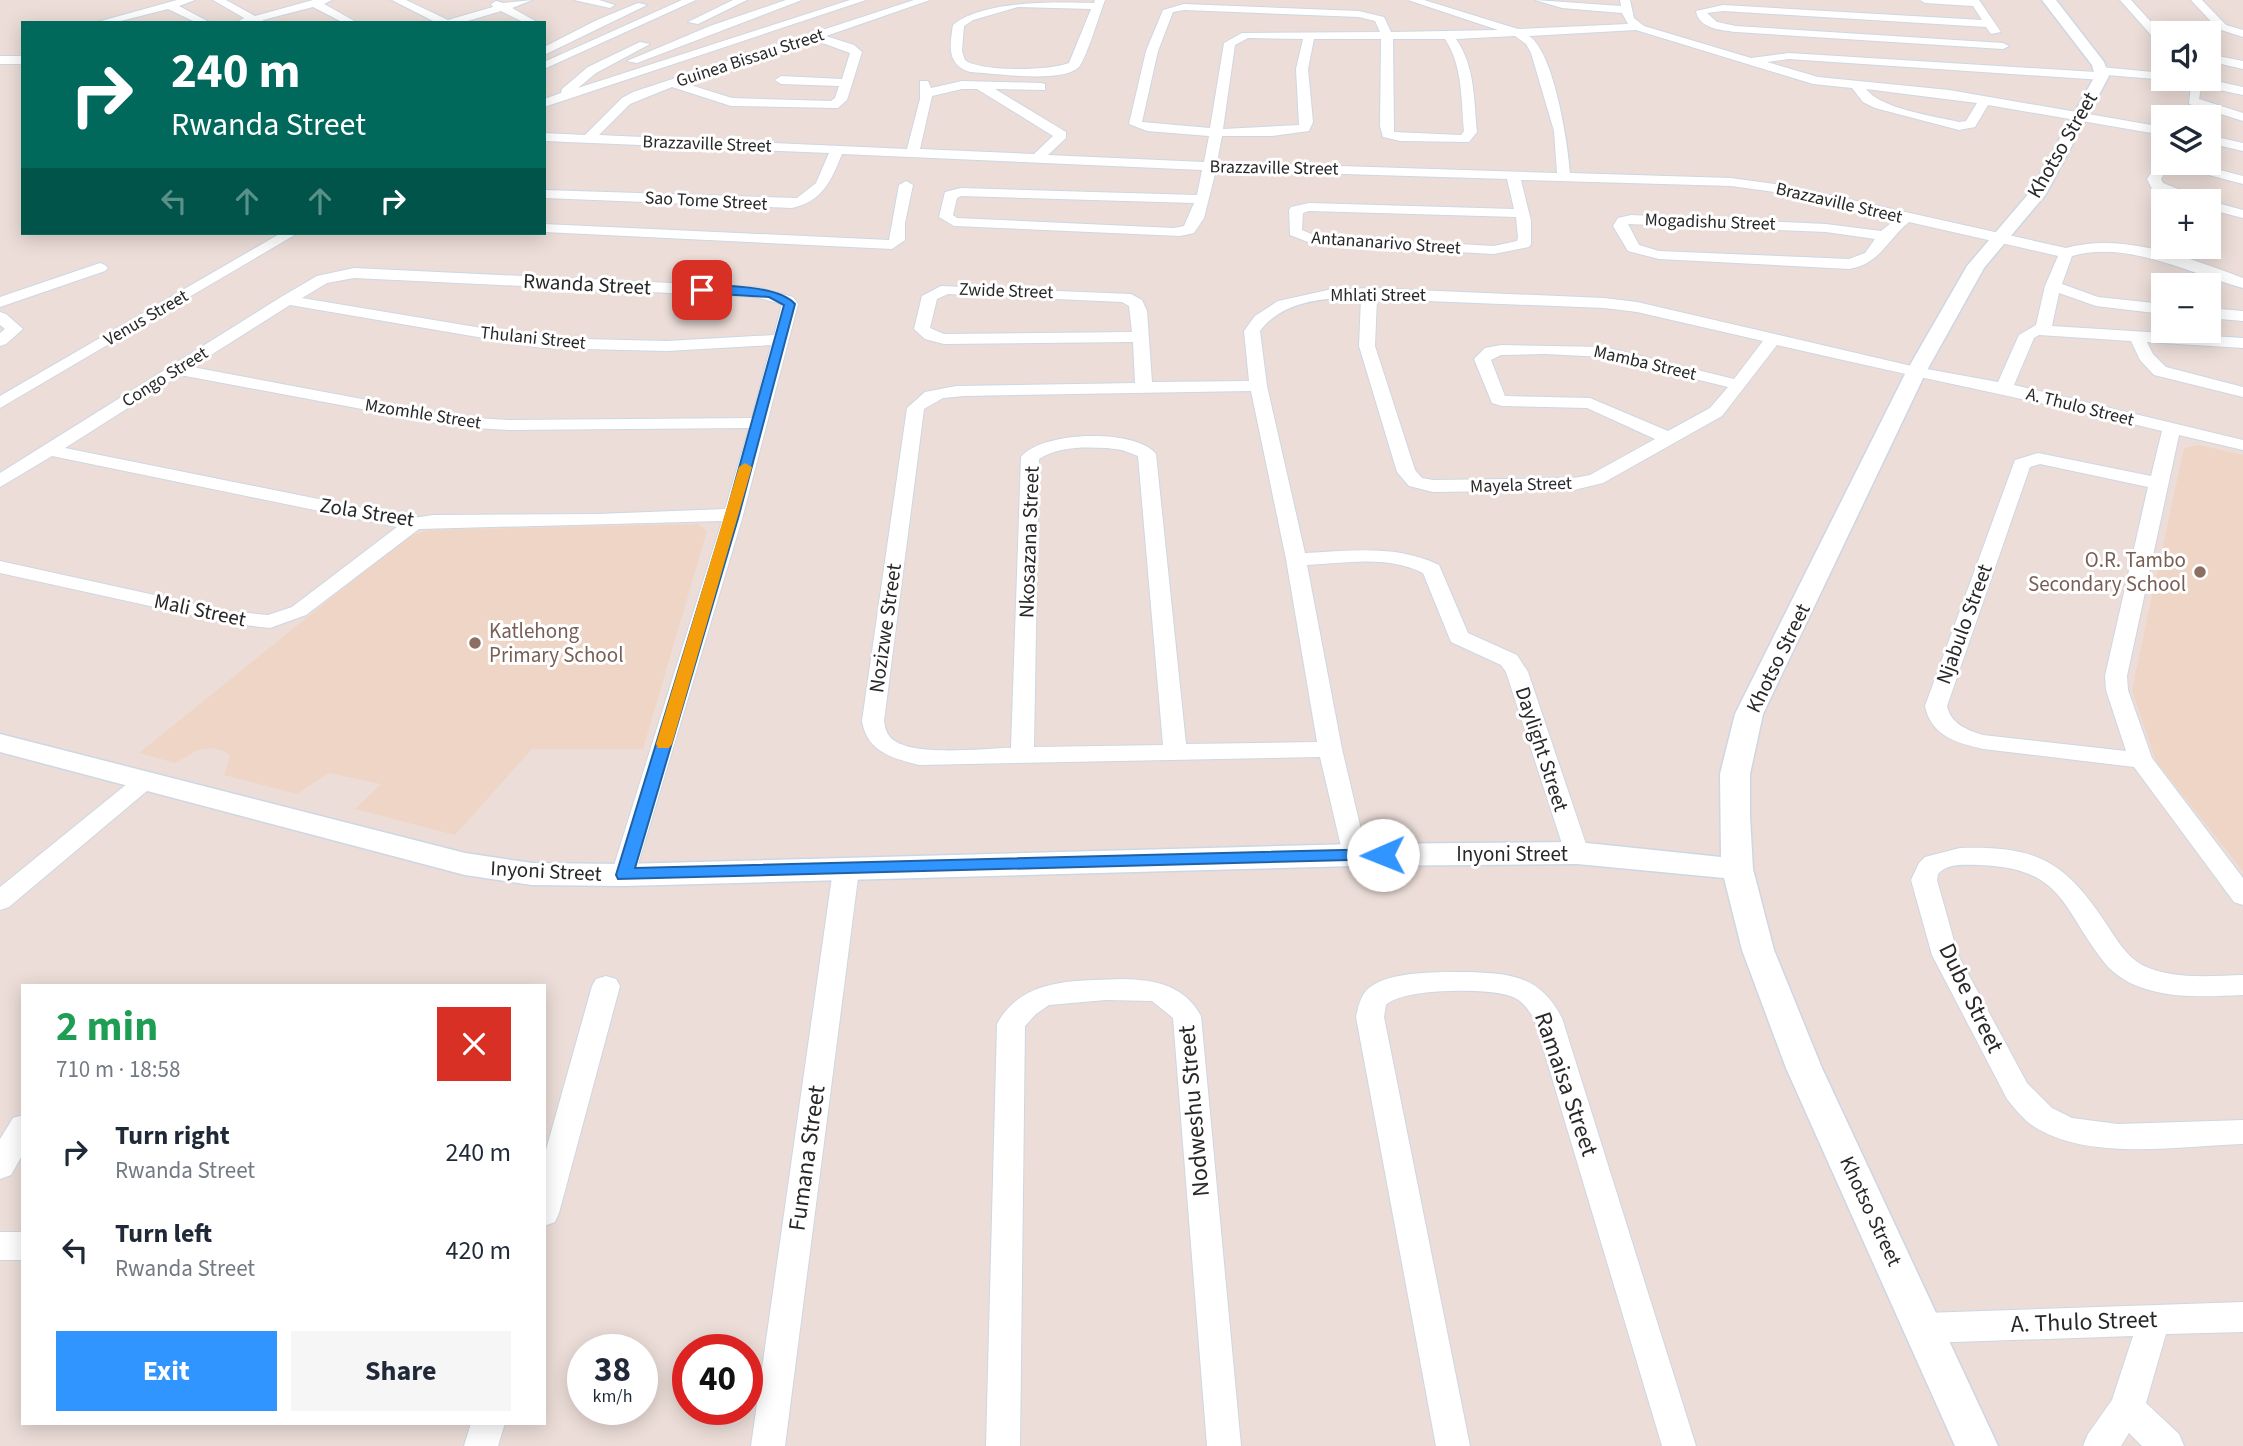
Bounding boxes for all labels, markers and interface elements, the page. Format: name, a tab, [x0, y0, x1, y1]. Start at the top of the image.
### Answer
map controls	[2151, 21, 2221, 343]
button: sound	[2151, 21, 2221, 91]
street label: Guinea Bissau Street	[673, 22, 827, 94]
text: 240 m	[171, 37, 300, 107]
icon: right	[56, 49, 147, 140]
street label: Khotso Street	[2019, 86, 2105, 204]
text: Rwanda Street	[171, 102, 366, 148]
button: layers	[2151, 105, 2221, 175]
street label: Brazzaville Street	[642, 129, 772, 159]
street label: Brazzaville Street	[1209, 154, 1339, 182]
street label: Brazzaville Street	[1773, 176, 1905, 230]
icon: left	[155, 182, 193, 220]
icon: ahead	[228, 182, 266, 220]
icon: ahead	[301, 182, 339, 220]
icon: right	[374, 182, 412, 220]
street label: Sao Tome Street	[644, 185, 768, 217]
button: +	[2151, 189, 2221, 259]
street label: Mogadishu Street	[1644, 207, 1776, 237]
street label: Antananarivo Street	[1310, 225, 1462, 261]
pin	[672, 260, 732, 320]
street label: Rwanda Street	[522, 266, 652, 302]
icon: arrive	[683, 271, 721, 309]
button: −	[2151, 273, 2221, 343]
street label: Zwide Street	[958, 277, 1054, 305]
street label: Mhlati Street	[1330, 283, 1426, 308]
street label: Venus Street	[99, 284, 193, 352]
street label: Thulani Street	[479, 320, 587, 356]
street label: Mamba Street	[1591, 339, 1699, 387]
street label: Congo Street	[117, 341, 213, 413]
street label: A. Thulo Street	[2024, 382, 2136, 432]
street label: Mzomhle Street	[363, 392, 483, 436]
street label: Nkosazana Street	[1011, 465, 1047, 619]
street label: Mayela Street	[1470, 471, 1572, 499]
street label: Zola Street	[318, 490, 416, 534]
place label: O.R. Tambo Secondary School	[2028, 545, 2186, 599]
street label: Njabulo Street	[1928, 560, 2000, 688]
street label: Nozizwe Street	[861, 561, 909, 695]
marker: O.R. Tambo Secondary School	[2192, 564, 2208, 580]
street label: Mali Street	[151, 586, 249, 634]
street label: Khotso Street	[1739, 598, 1817, 718]
place label: Katlehong Primary School	[489, 616, 624, 670]
marker: Katlehong Primary School	[467, 635, 483, 651]
street label: Daylight Street	[1508, 683, 1576, 815]
position arrow	[1346, 818, 1420, 892]
street label: Inyoni Street	[1456, 839, 1568, 869]
street label: Inyoni Street	[489, 853, 603, 889]
street label: Dube Street	[1929, 937, 2013, 1059]
text: 2 min	[56, 997, 158, 1057]
button: close	[437, 1007, 511, 1081]
street label: Ramaisa Street	[1525, 1007, 1607, 1161]
street label: Nodweshu Street	[1169, 1024, 1219, 1198]
text: 710 m · 18:58	[56, 1053, 180, 1086]
street label: Fumana Street	[779, 1083, 835, 1233]
text: Turn right	[115, 1117, 230, 1154]
icon: right	[56, 1133, 94, 1171]
text: 240 m	[445, 1134, 511, 1171]
street label: Khotso Street	[1832, 1151, 1910, 1271]
text: Rwanda Street	[115, 1154, 255, 1187]
text: Turn left	[115, 1215, 212, 1252]
icon: left	[56, 1231, 94, 1269]
text: 420 m	[445, 1232, 511, 1269]
text: Rwanda Street	[115, 1252, 255, 1285]
street label: A. Thulo Street	[2010, 1302, 2158, 1342]
button: Exit	[56, 1331, 277, 1411]
button: Share	[291, 1331, 511, 1411]
speed limit sign: 40	[672, 1334, 763, 1425]
text: 38	[594, 1345, 631, 1395]
text: km/h	[593, 1384, 632, 1409]

